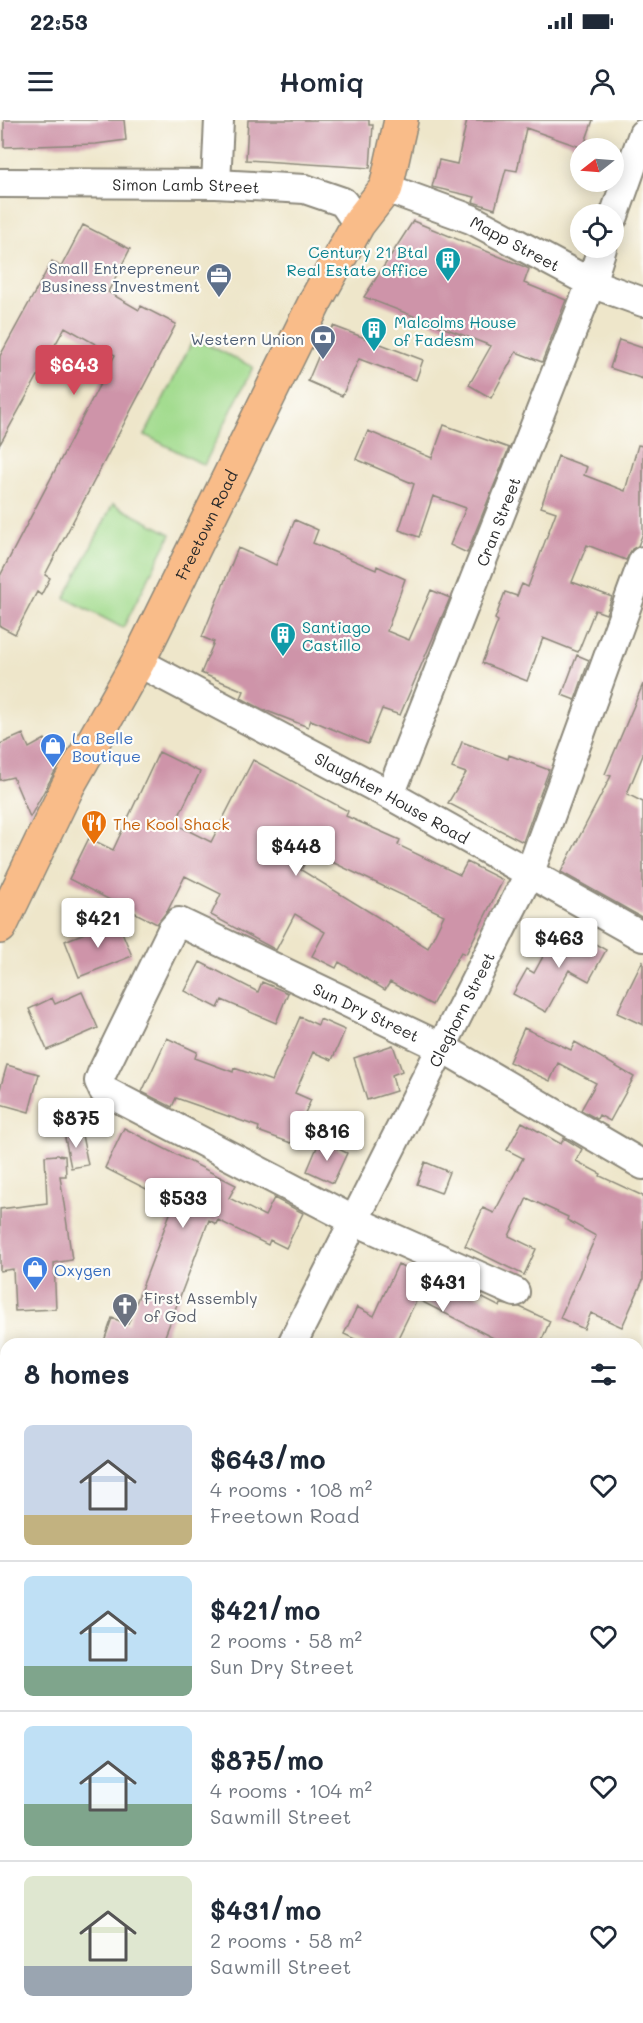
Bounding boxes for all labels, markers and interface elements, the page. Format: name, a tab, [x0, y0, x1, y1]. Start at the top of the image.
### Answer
text: 22:53	[30, 7, 88, 36]
text: Homiq	[279, 64, 364, 99]
icon: menu	[24, 65, 57, 98]
icon: person	[586, 65, 619, 98]
north arrow	[570, 138, 624, 192]
map controls	[570, 138, 624, 258]
street label: Simon Lamb Street	[112, 173, 260, 197]
button: locate	[570, 204, 624, 258]
street label: Mapp Street	[467, 210, 564, 275]
place label: Century 21 Btal Real Estate office	[287, 241, 428, 280]
building icon: Century 21 Btal Real Estate office	[433, 245, 463, 283]
place label: Small Entrepreneur Business Investment	[42, 257, 200, 296]
office icon: Small Entrepreneur Business Investment	[204, 261, 234, 299]
place label: Malcolms House of Fadesm	[394, 311, 517, 350]
building icon: Malcolms House of Fadesm	[359, 315, 389, 353]
bank icon: Western Union	[308, 323, 338, 361]
place label: Western Union	[191, 328, 304, 349]
pin: $643	[38, 345, 110, 396]
text: $643	[49, 351, 99, 377]
street label: Freetown Road	[170, 466, 241, 583]
street label: Cran Street	[470, 474, 524, 569]
place label: Santiago Castillo	[302, 616, 371, 655]
building icon: Santiago Castillo	[268, 620, 298, 658]
place label: La Belle Boutique	[72, 727, 141, 766]
shop icon: La Belle Boutique	[38, 731, 68, 769]
street label: Slaughter House Road	[311, 747, 473, 848]
restaurant icon: The Kool Shack	[79, 808, 109, 846]
place label: The Kool Shack	[113, 813, 230, 834]
pin: $448	[260, 826, 332, 877]
text: $448	[271, 832, 321, 858]
pin: $421	[62, 898, 134, 949]
text: $421	[75, 904, 121, 930]
pin: $463	[523, 918, 595, 969]
text: $463	[534, 924, 584, 950]
street label: Cleghorn Street	[423, 948, 499, 1070]
street label: Sun Dry Street	[310, 977, 423, 1046]
pin: $875	[40, 1098, 112, 1149]
text: $875	[52, 1104, 100, 1130]
pin: $816	[291, 1111, 363, 1162]
text: $816	[304, 1117, 350, 1143]
pin: $533	[147, 1178, 219, 1229]
text: $533	[159, 1184, 207, 1210]
shop icon: Oxygen	[20, 1254, 50, 1292]
place label: Oxygen	[54, 1259, 111, 1280]
pin: $431	[407, 1262, 479, 1313]
text: $431	[420, 1268, 466, 1294]
place label: First Assembly of God	[144, 1287, 258, 1326]
church icon: First Assembly of God	[110, 1291, 140, 1329]
text: 8 homes	[24, 1357, 130, 1391]
icon: filters	[587, 1358, 620, 1391]
text: $643/mo	[210, 1442, 326, 1476]
icon: home	[72, 1449, 144, 1521]
icon: heart	[587, 1469, 620, 1502]
text: 4 rooms · 108 m²	[210, 1476, 372, 1502]
text: Freetown Road	[210, 1502, 359, 1528]
text: $421/mo	[210, 1593, 320, 1627]
icon: home	[72, 1600, 144, 1672]
icon: heart	[587, 1620, 620, 1653]
text: 2 rooms · 58 m²	[210, 1627, 362, 1653]
text: Sun Dry Street	[210, 1653, 354, 1679]
text: $875/mo	[210, 1743, 323, 1777]
icon: home	[72, 1750, 144, 1822]
icon: heart	[587, 1770, 620, 1803]
text: 4 rooms · 104 m²	[210, 1777, 372, 1803]
text: Sawmill Street	[210, 1803, 351, 1829]
text: $431/mo	[210, 1893, 321, 1927]
icon: home	[72, 1900, 144, 1972]
icon: heart	[587, 1920, 620, 1953]
text: 2 rooms · 58 m²	[210, 1927, 362, 1953]
text: Sawmill Street	[210, 1953, 351, 1979]

